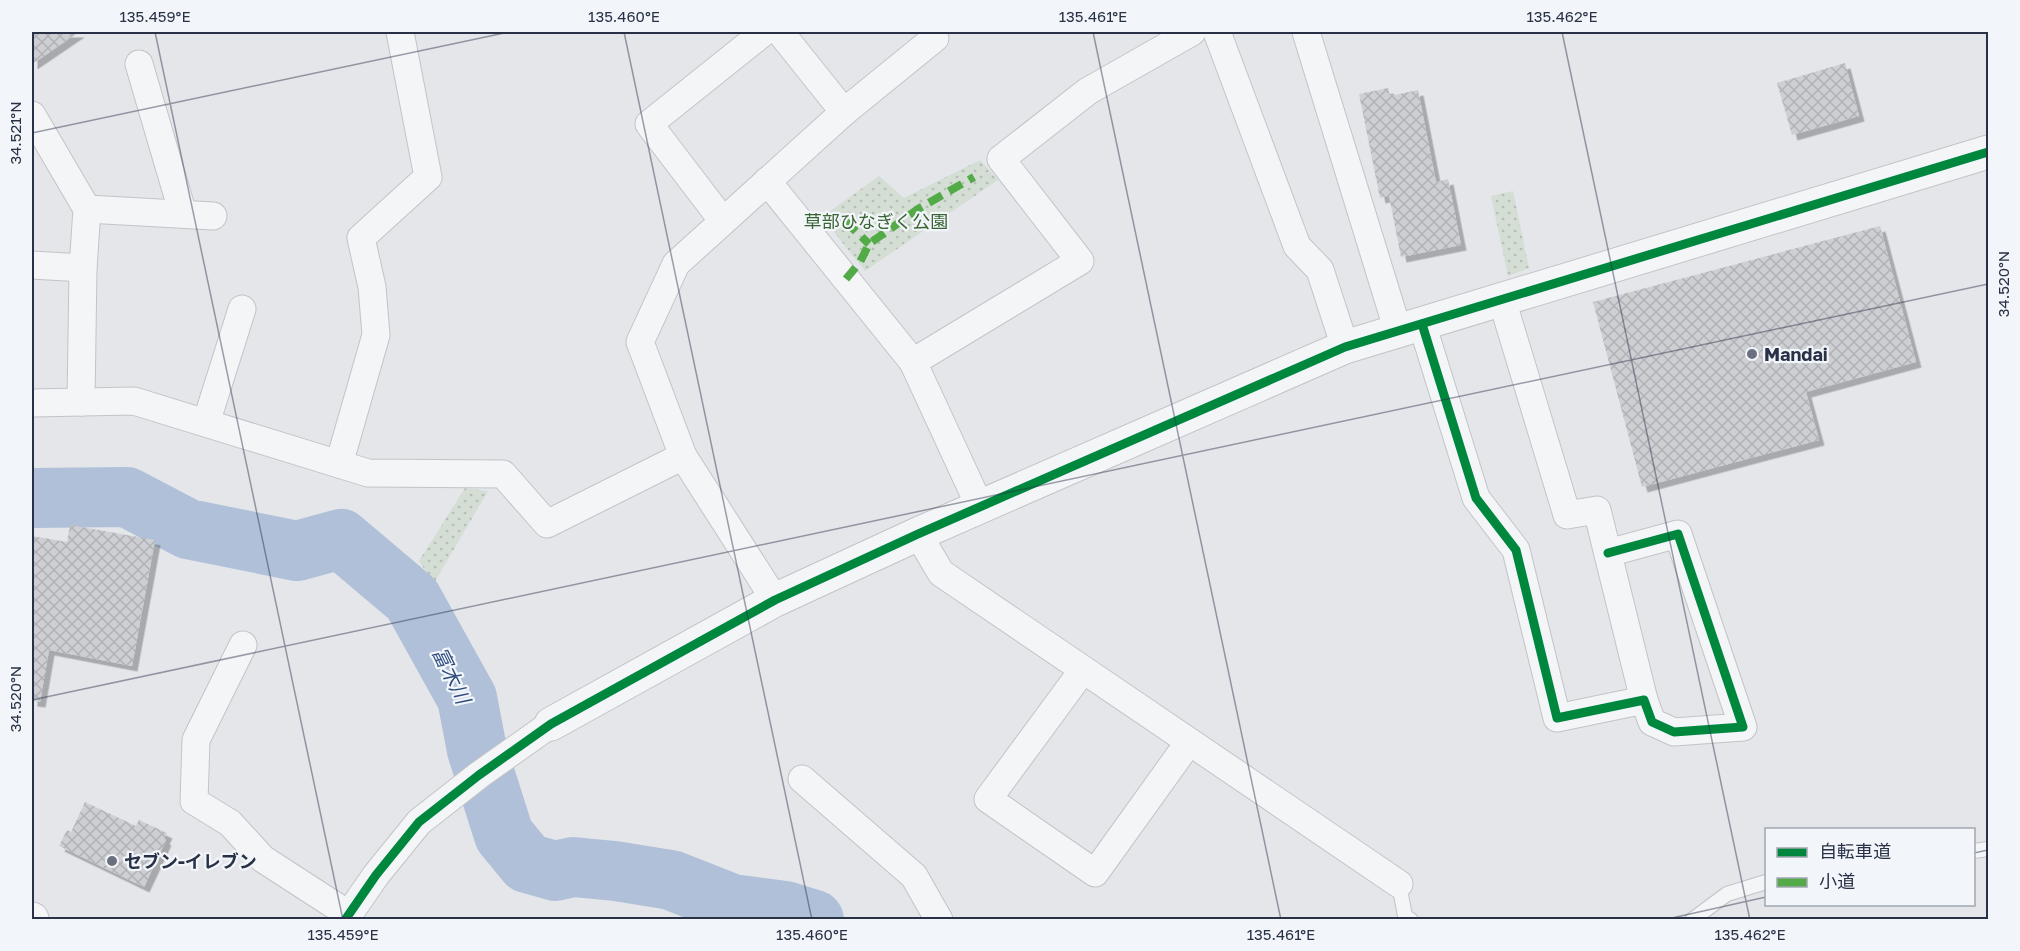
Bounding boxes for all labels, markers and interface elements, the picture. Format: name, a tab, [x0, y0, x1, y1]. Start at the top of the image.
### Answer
text: 135.459°E	[119, 7, 191, 25]
text: 135.460°E	[588, 7, 660, 25]
text: 135.461°E	[1059, 7, 1127, 25]
text: 135.462°E	[1526, 7, 1598, 25]
text: 34.521°N	[6, 101, 24, 165]
park label: 草部ひなぎく公園	[804, 210, 948, 232]
text: 34.520°N	[1994, 251, 2012, 317]
place label: Mandai	[1764, 343, 1828, 365]
marker: Mandai	[1745, 347, 1759, 361]
water label: 富木川	[428, 643, 477, 709]
text: 34.520°N	[6, 666, 24, 732]
legend	[1765, 828, 1975, 906]
text: 自転車道	[1819, 840, 1891, 862]
place label: セブン-イレブン	[124, 850, 257, 872]
marker: セブン-イレブン	[105, 854, 119, 868]
text: 小道	[1819, 870, 1855, 892]
text: 135.459°E	[307, 925, 379, 943]
text: 135.460°E	[776, 925, 848, 943]
text: 135.461°E	[1247, 925, 1315, 943]
text: 135.462°E	[1714, 925, 1786, 943]

